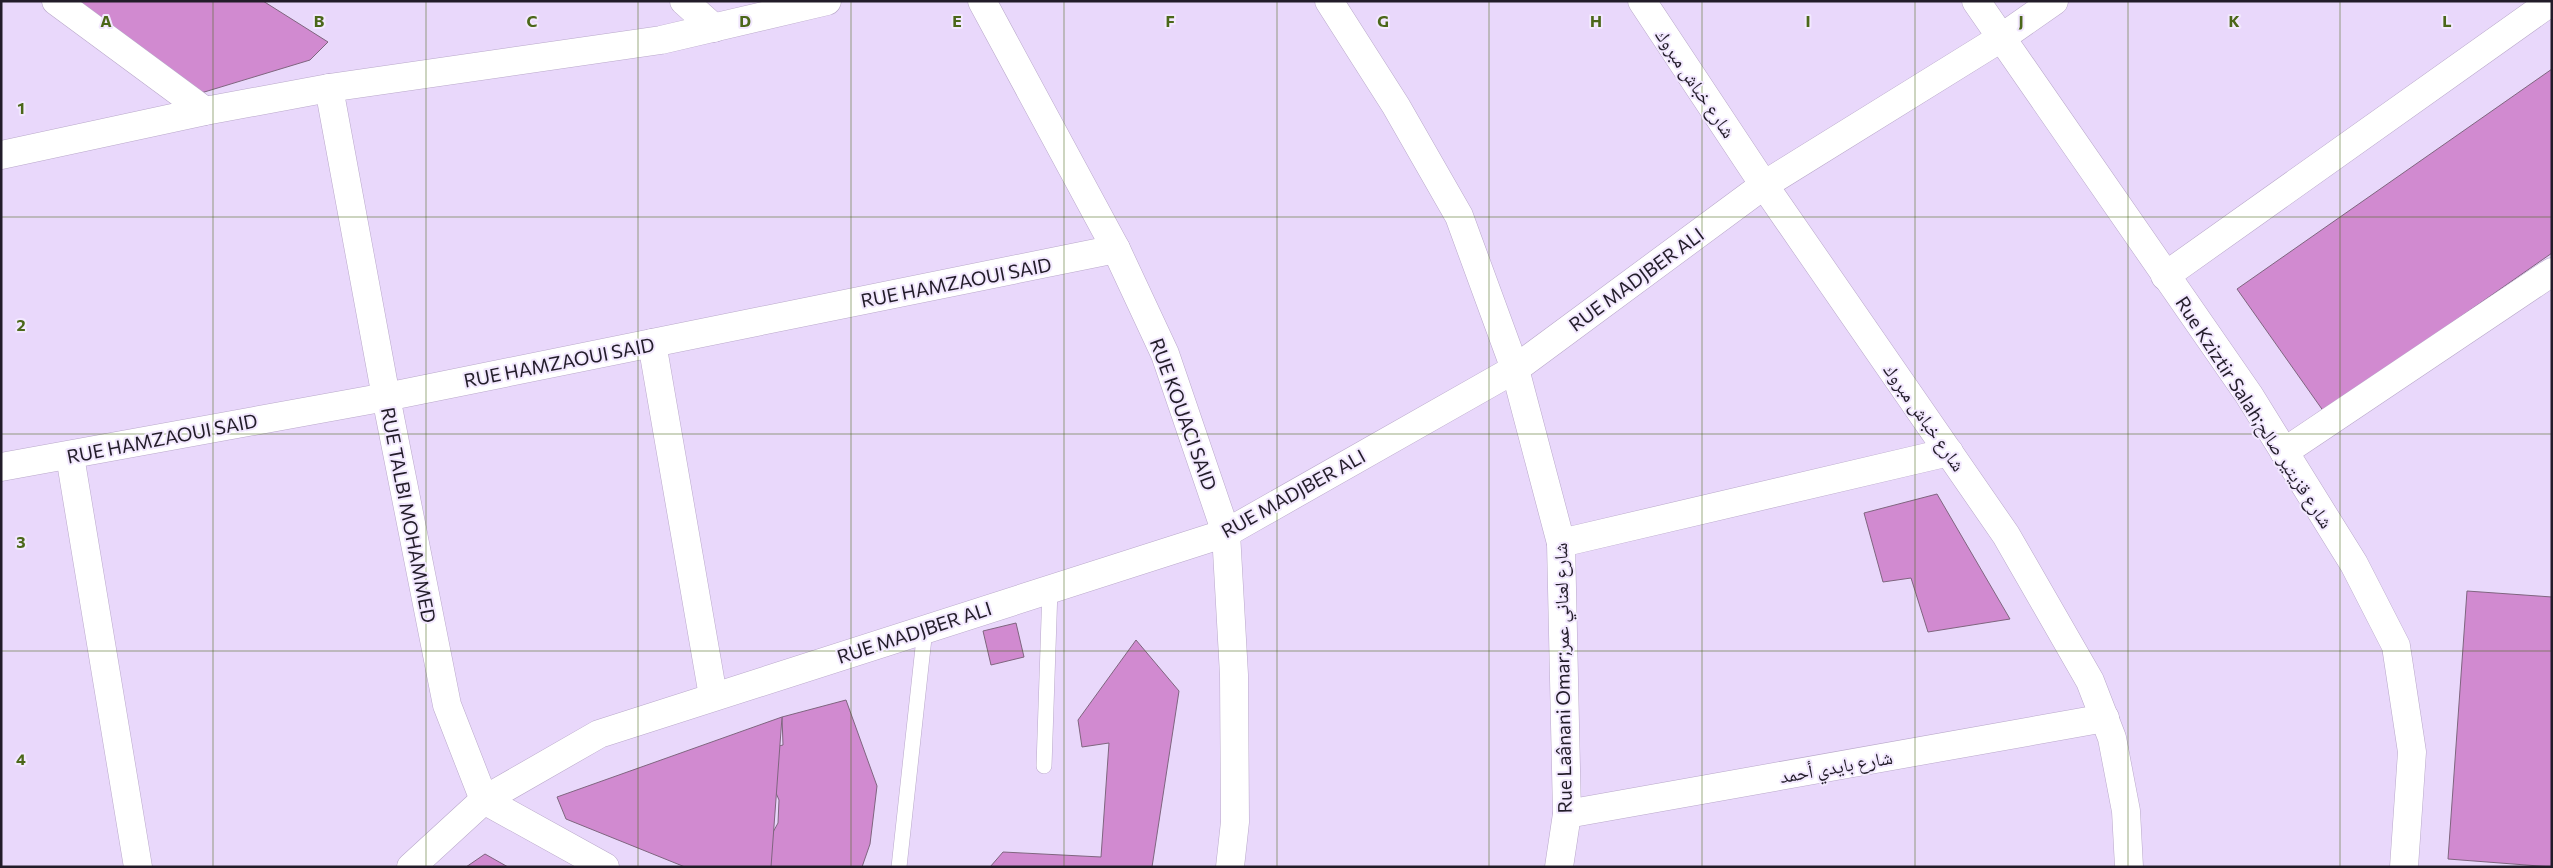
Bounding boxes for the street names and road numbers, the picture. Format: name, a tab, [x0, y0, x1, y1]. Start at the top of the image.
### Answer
street label: شارع خباش مبروك	[1650, 24, 1741, 142]
street label: RUE MADJBER ALI	[1564, 222, 1708, 336]
street label: RUE HAMZAOUI SAID	[859, 252, 1053, 312]
street label: Rue Kziztir Salah;شارع قزيتير صالح	[2170, 292, 2339, 533]
street label: RUE HAMZAOUI SAID	[462, 332, 656, 392]
street label: RUE KOUACI SAID	[1146, 335, 1222, 493]
street label: شارع خباش مبروك	[1878, 359, 1971, 476]
street label: RUE TALBI MOHAMMED	[377, 405, 441, 625]
street label: RUE HAMZAOUI SAID	[65, 408, 259, 468]
street label: RUE MADJBER ALI	[1217, 444, 1369, 542]
street label: Rue Laânani Omar;شارع لعناني عمر	[1548, 542, 1581, 814]
street label: RUE MADJBER ALI	[834, 596, 994, 668]
street label: شارع بايدي أحمد	[1778, 745, 1895, 792]

